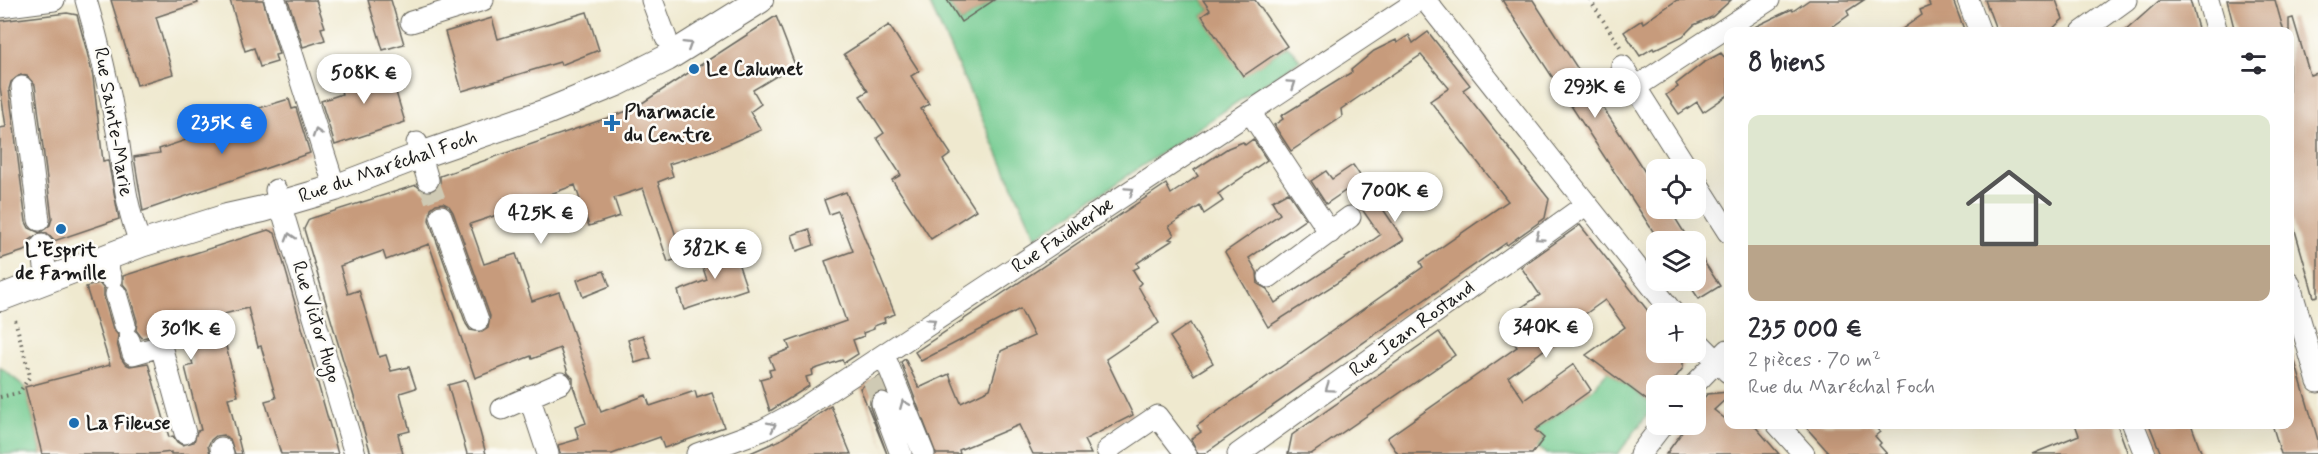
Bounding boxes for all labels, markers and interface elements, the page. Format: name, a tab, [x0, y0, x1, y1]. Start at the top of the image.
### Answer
one-way arrow	[682, 41, 692, 53]
street label: Rue Sainte-Marie	[87, 45, 139, 199]
text: 8 biens	[1748, 46, 1825, 80]
icon: filters	[2237, 47, 2270, 80]
pin: 508K €	[315, 54, 413, 105]
place label: Le Calumet	[706, 56, 803, 83]
text: 508K €	[331, 60, 397, 87]
marker: Le Calumet	[687, 62, 701, 76]
pin: 293K €	[1546, 68, 1644, 119]
text: 293K €	[1564, 74, 1626, 101]
one-way arrow	[1286, 80, 1297, 91]
place label: Pharmacie du Centre	[624, 99, 716, 149]
pin: 235K €	[173, 104, 271, 155]
text: 235K €	[191, 110, 253, 137]
marker: Pharmacie du Centre	[605, 116, 619, 130]
street label: Rue du Maréchal Foch	[295, 124, 481, 210]
one-way arrow	[312, 128, 324, 139]
icon: home	[1955, 154, 2063, 262]
map controls	[1646, 159, 1706, 435]
button: locate	[1646, 159, 1706, 219]
pin: 700K €	[1346, 172, 1444, 223]
text: 700K €	[1361, 178, 1429, 205]
one-way arrow	[1123, 187, 1134, 198]
street label: Rue Faidherbe	[1006, 192, 1120, 280]
pin: 425K €	[492, 194, 590, 245]
text: 425K €	[508, 200, 574, 227]
marker: L’Esprit de Famille	[54, 222, 68, 236]
pin: 382K €	[666, 229, 764, 280]
one-way arrow	[1534, 230, 1545, 241]
button: layers	[1646, 231, 1706, 291]
one-way arrow	[285, 232, 297, 243]
text: 382K €	[683, 235, 747, 262]
place label: L’Esprit de Famille	[15, 237, 107, 287]
street label: Rue Victor Hugo	[284, 258, 347, 387]
street label: Rue Jean Rostand	[1344, 274, 1480, 384]
button: +	[1646, 303, 1706, 363]
pin: 340K €	[1497, 308, 1595, 359]
pin: 301K €	[142, 310, 240, 361]
text: 235 000 €	[1748, 313, 1862, 347]
text: 340K €	[1513, 314, 1579, 341]
text: 301K €	[161, 316, 221, 343]
one-way arrow	[926, 318, 937, 329]
text: 2 pièces · 70 m²	[1748, 347, 1881, 374]
text: Rue du Maréchal Foch	[1748, 374, 1935, 401]
button: −	[1646, 375, 1706, 435]
one-way arrow	[1325, 381, 1336, 392]
one-way arrow	[899, 400, 911, 411]
place label: La Fileuse	[86, 410, 171, 437]
marker: La Fileuse	[67, 416, 81, 430]
one-way arrow	[765, 421, 776, 433]

